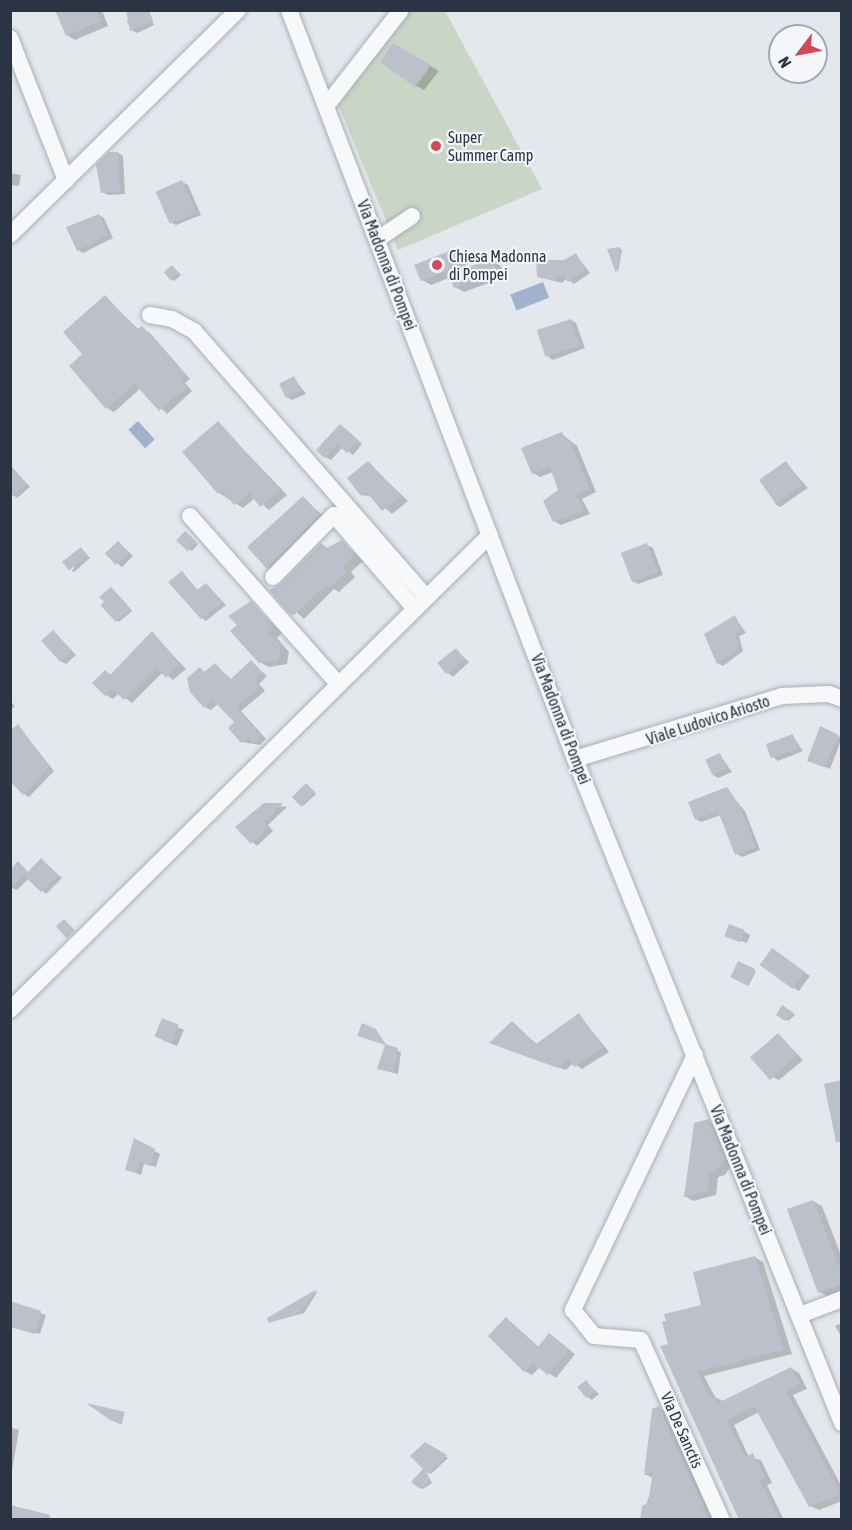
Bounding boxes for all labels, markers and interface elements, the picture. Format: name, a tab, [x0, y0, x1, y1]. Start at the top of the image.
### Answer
north arrow	[768, 24, 828, 84]
text: N	[774, 54, 795, 71]
place label: Super Summer Camp	[448, 127, 533, 165]
marker: Super Summer Camp	[429, 139, 443, 153]
street label: Via Madonna di Pompei	[353, 197, 421, 333]
place label: Chiesa Madonna di Pompei	[449, 246, 546, 284]
marker: Chiesa Madonna di Pompei	[430, 258, 444, 272]
street label: Via Madonna di Pompei	[527, 651, 595, 787]
street label: Viale Ludovico Ariosto	[644, 691, 772, 749]
street label: Via Madonna di Pompei	[706, 1102, 776, 1238]
street label: Via De Sanctis	[657, 1389, 707, 1471]

